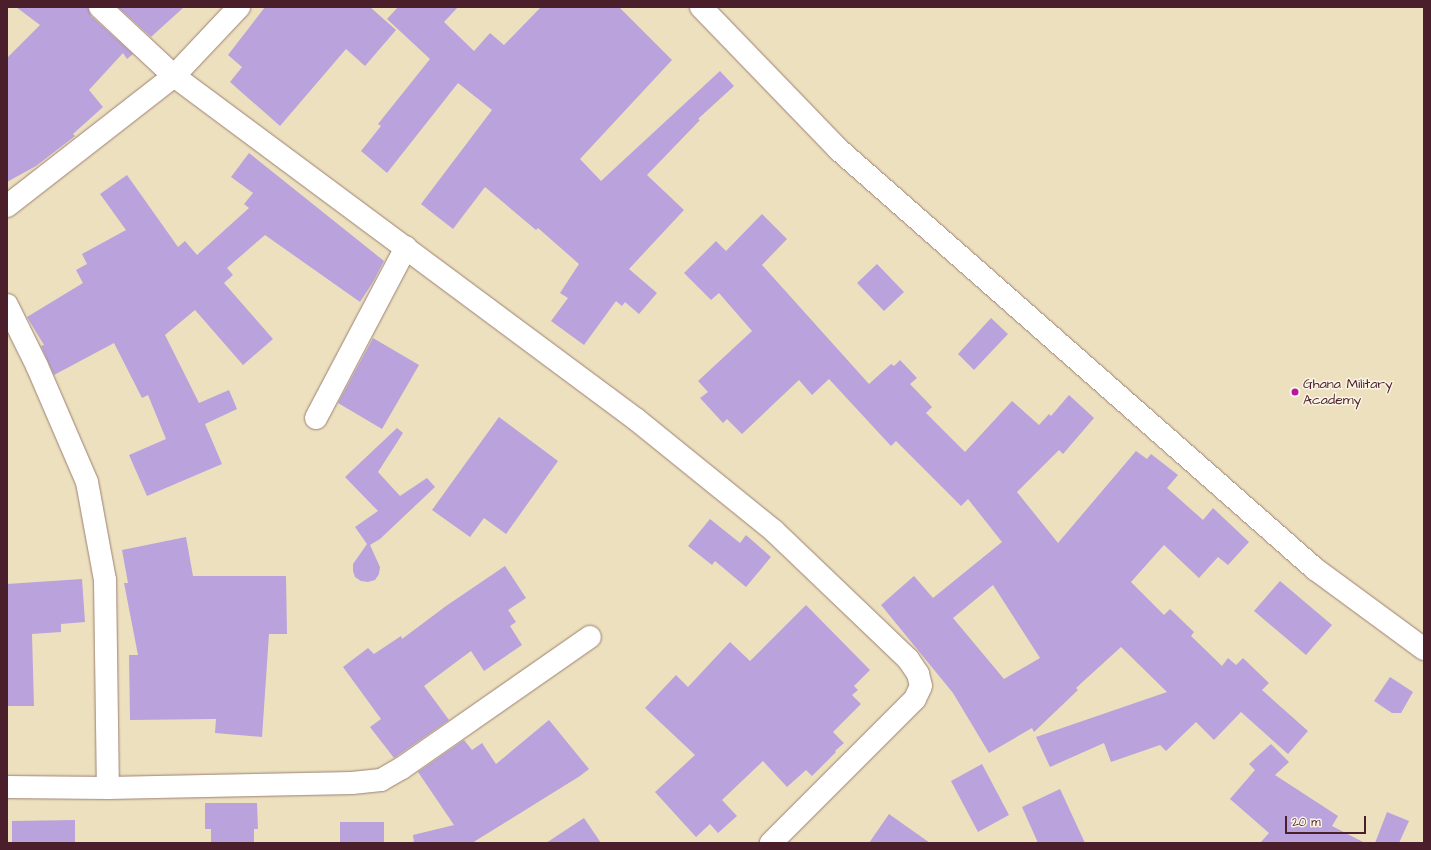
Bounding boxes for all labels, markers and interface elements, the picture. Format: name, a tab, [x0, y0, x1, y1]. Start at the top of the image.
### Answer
place label: Ghana Military Academy	[1303, 376, 1393, 408]
marker: Ghana Military Academy	[1290, 387, 1300, 397]
scale bar	[1287, 808, 1368, 834]
text: 20 m	[1292, 814, 1321, 831]

